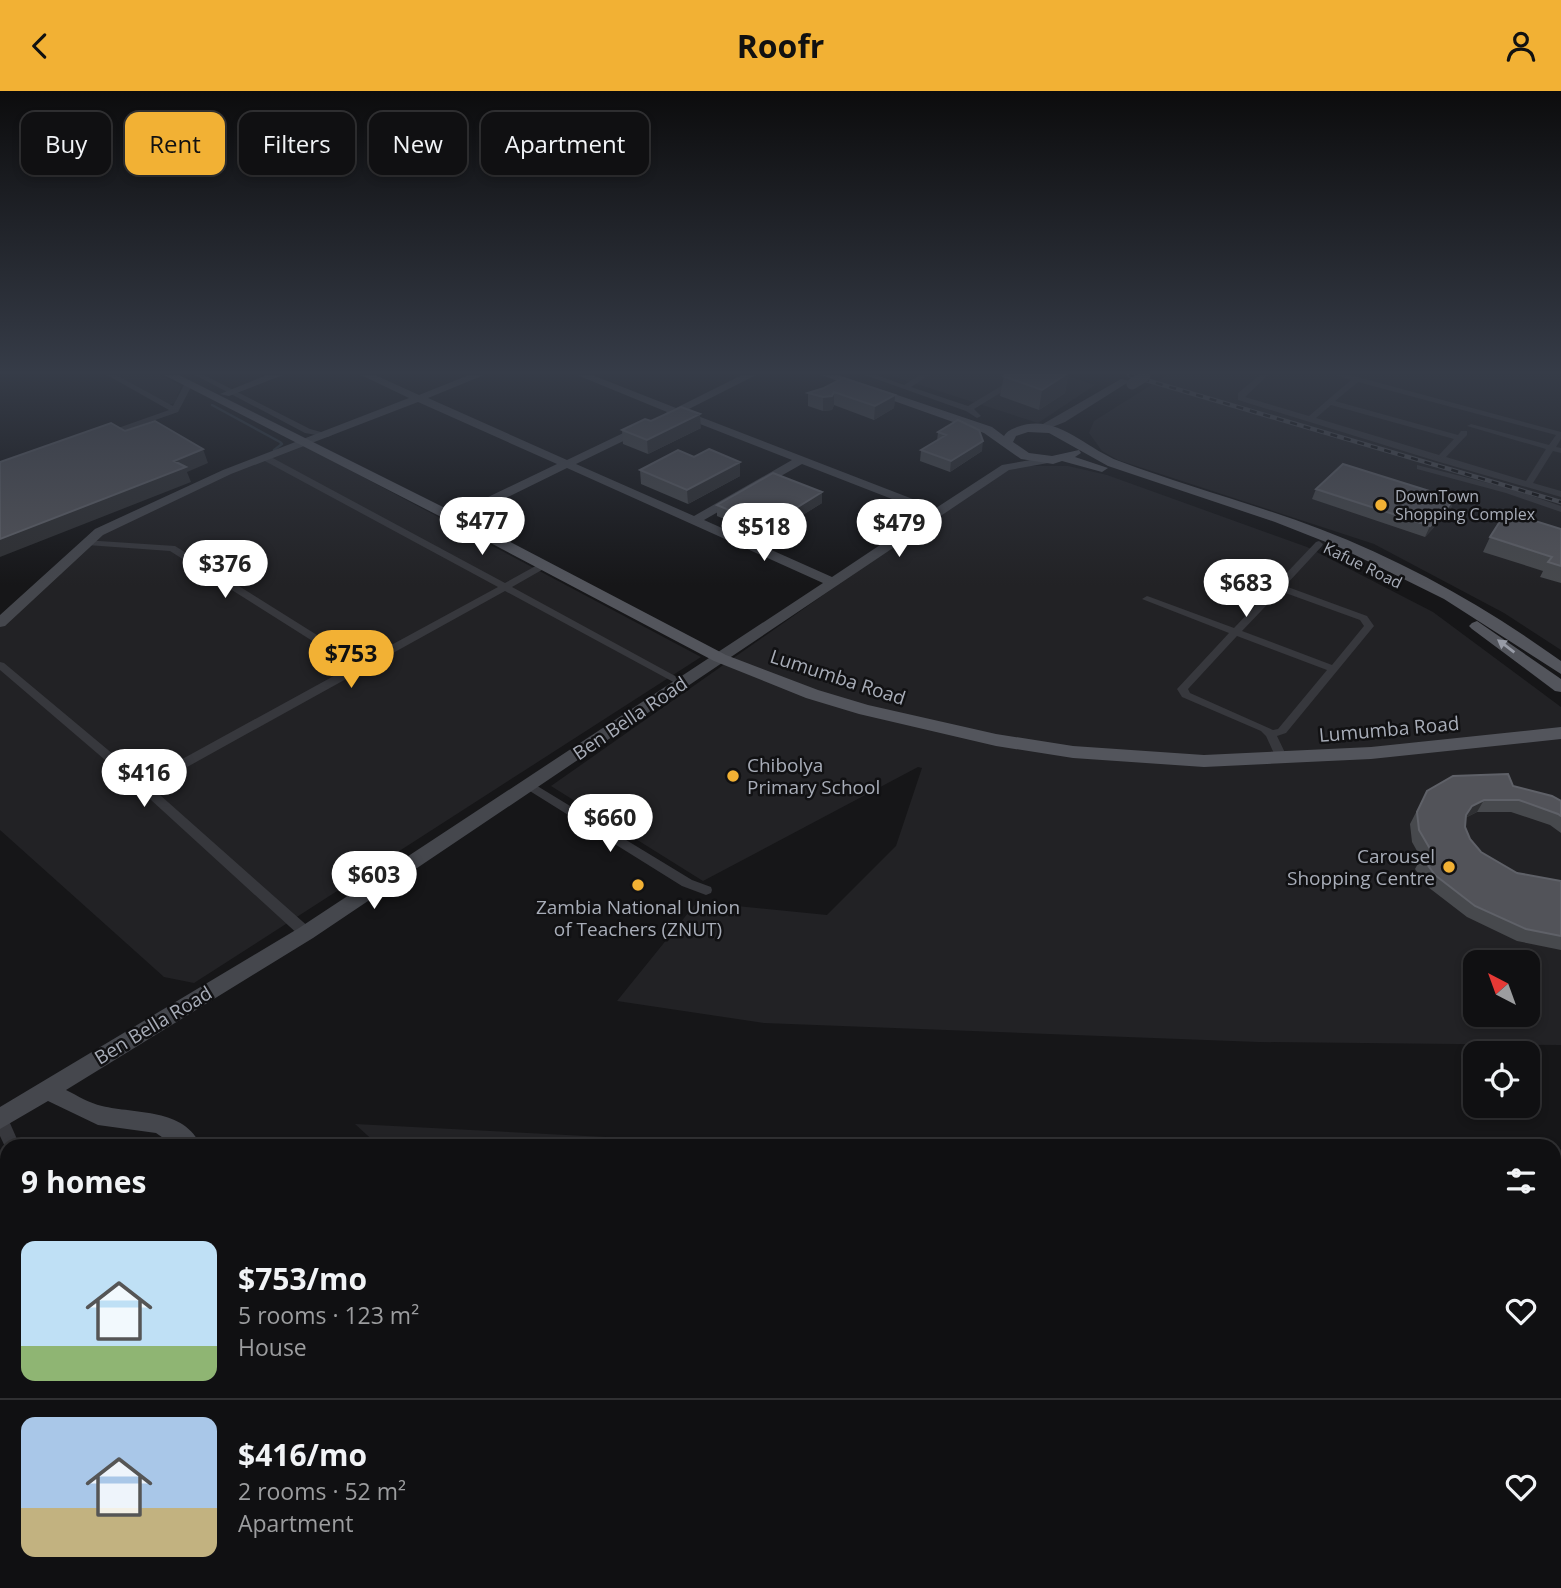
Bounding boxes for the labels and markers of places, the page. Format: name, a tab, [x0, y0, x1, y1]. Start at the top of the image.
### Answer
place label: DownTown Shopping Complex	[1395, 485, 1536, 525]
pin: $477	[441, 497, 523, 557]
marker: DownTown Shopping Complex	[1373, 497, 1389, 513]
pin: $479	[858, 499, 940, 559]
pin: $518	[723, 503, 805, 563]
pin: $376	[184, 540, 266, 600]
pin: $683	[1205, 559, 1287, 619]
pin: $753	[310, 631, 392, 690]
pin: $416	[103, 749, 185, 809]
place label: Chibolya Primary School	[747, 752, 880, 800]
marker: Chibolya Primary School	[725, 768, 741, 784]
pin: $660	[569, 795, 651, 854]
place label: Carousel Shopping Centre	[1287, 843, 1435, 891]
pin: $603	[333, 851, 415, 911]
marker: Carousel Shopping Centre	[1441, 859, 1457, 875]
marker: Zambia National Union of Teachers (ZNUT)	[630, 877, 646, 893]
place label: Zambia National Union of Teachers (ZNUT)	[536, 894, 740, 942]

